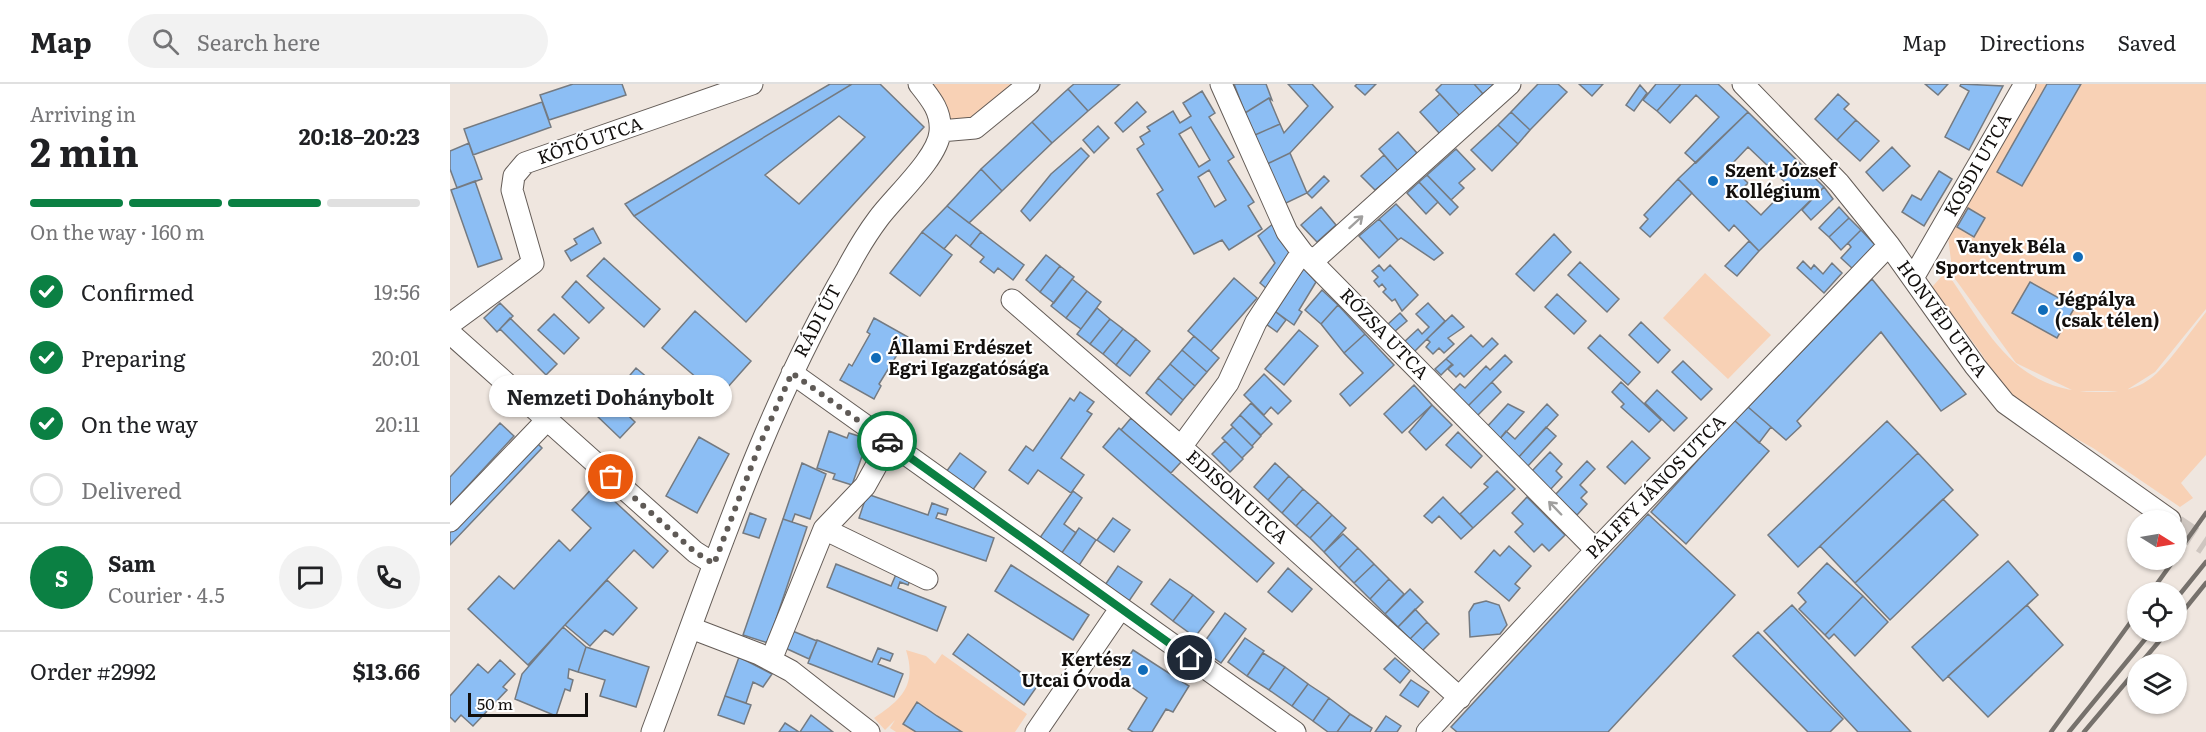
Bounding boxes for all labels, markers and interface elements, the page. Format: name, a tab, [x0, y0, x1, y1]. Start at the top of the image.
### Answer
search box	[128, 14, 548, 68]
text: Map	[30, 20, 92, 62]
icon: search	[149, 25, 182, 58]
text: Search here	[197, 25, 320, 58]
text: Map	[1902, 26, 1947, 57]
text: Directions	[1980, 26, 2085, 57]
text: Saved	[2118, 26, 2176, 57]
text: Arriving in	[30, 98, 136, 128]
street label: KOSDI UTCA	[1936, 108, 2017, 221]
street label: KÖTŐ UTCA	[533, 109, 646, 170]
text: 20:18–20:23	[299, 119, 420, 152]
text: 2 min	[30, 121, 139, 179]
place label: Szent József Kollégium	[1725, 156, 1839, 204]
marker: Szent József Kollégium	[1706, 174, 1720, 188]
one-way arrow	[1348, 215, 1363, 229]
text: On the way · 160 m	[30, 216, 205, 246]
place label: Vanyek Béla Sportcentrum	[1935, 232, 2067, 280]
marker: Vanyek Béla Sportcentrum	[2071, 250, 2085, 264]
street label: HONVÉD UTCA	[1891, 254, 1995, 382]
icon: check	[30, 275, 63, 308]
text: Confirmed	[81, 275, 194, 308]
text: 19:56	[374, 276, 420, 306]
street label: RÁDI ÚT	[786, 279, 847, 361]
street label: RÓZSA UTCA	[1334, 281, 1436, 385]
place label: Jégpálya (csak télen)	[2055, 285, 2159, 333]
marker: Jégpálya (csak télen)	[2036, 303, 2050, 317]
place label: Állami Erdészet Egri Igazgatósága	[888, 333, 1050, 381]
icon: check	[30, 341, 63, 374]
text: Preparing	[81, 341, 185, 374]
text: 20:01	[372, 342, 420, 372]
marker: Állami Erdészet Egri Igazgatósága	[869, 351, 883, 365]
callout: Nemzeti Dohánybolt	[489, 375, 732, 417]
text: Nemzeti Dohánybolt	[507, 381, 714, 411]
icon: check	[30, 407, 63, 440]
text: On the way	[81, 407, 198, 440]
text: 20:11	[375, 408, 420, 438]
street label: PÁLFFY JÁNOS UTCA	[1579, 408, 1731, 564]
courier	[857, 411, 917, 471]
icon: car	[871, 425, 904, 458]
street label: EDISON UTCA	[1181, 443, 1295, 549]
pin	[585, 451, 636, 502]
icon: bag	[594, 460, 627, 493]
text: Delivered	[81, 473, 182, 506]
one-way arrow	[1548, 501, 1563, 516]
north arrow	[2127, 510, 2187, 570]
map controls	[2127, 510, 2187, 714]
text: Sam	[108, 546, 156, 579]
button: chat	[279, 546, 342, 609]
button: phone	[357, 546, 420, 609]
text: S	[55, 561, 68, 594]
text: Courier · 4.5	[108, 579, 225, 609]
button: locate	[2127, 582, 2187, 642]
pin	[1164, 632, 1215, 683]
icon: home	[1173, 641, 1206, 674]
place label: Kertész Utcai Óvoda	[1021, 645, 1132, 693]
text: Order #2992	[30, 654, 156, 687]
text: $13.66	[353, 654, 420, 687]
button: layers	[2127, 654, 2187, 714]
marker: Kertész Utcai Óvoda	[1136, 663, 1150, 677]
scale bar	[468, 690, 588, 718]
text: 50 m	[477, 691, 513, 715]

